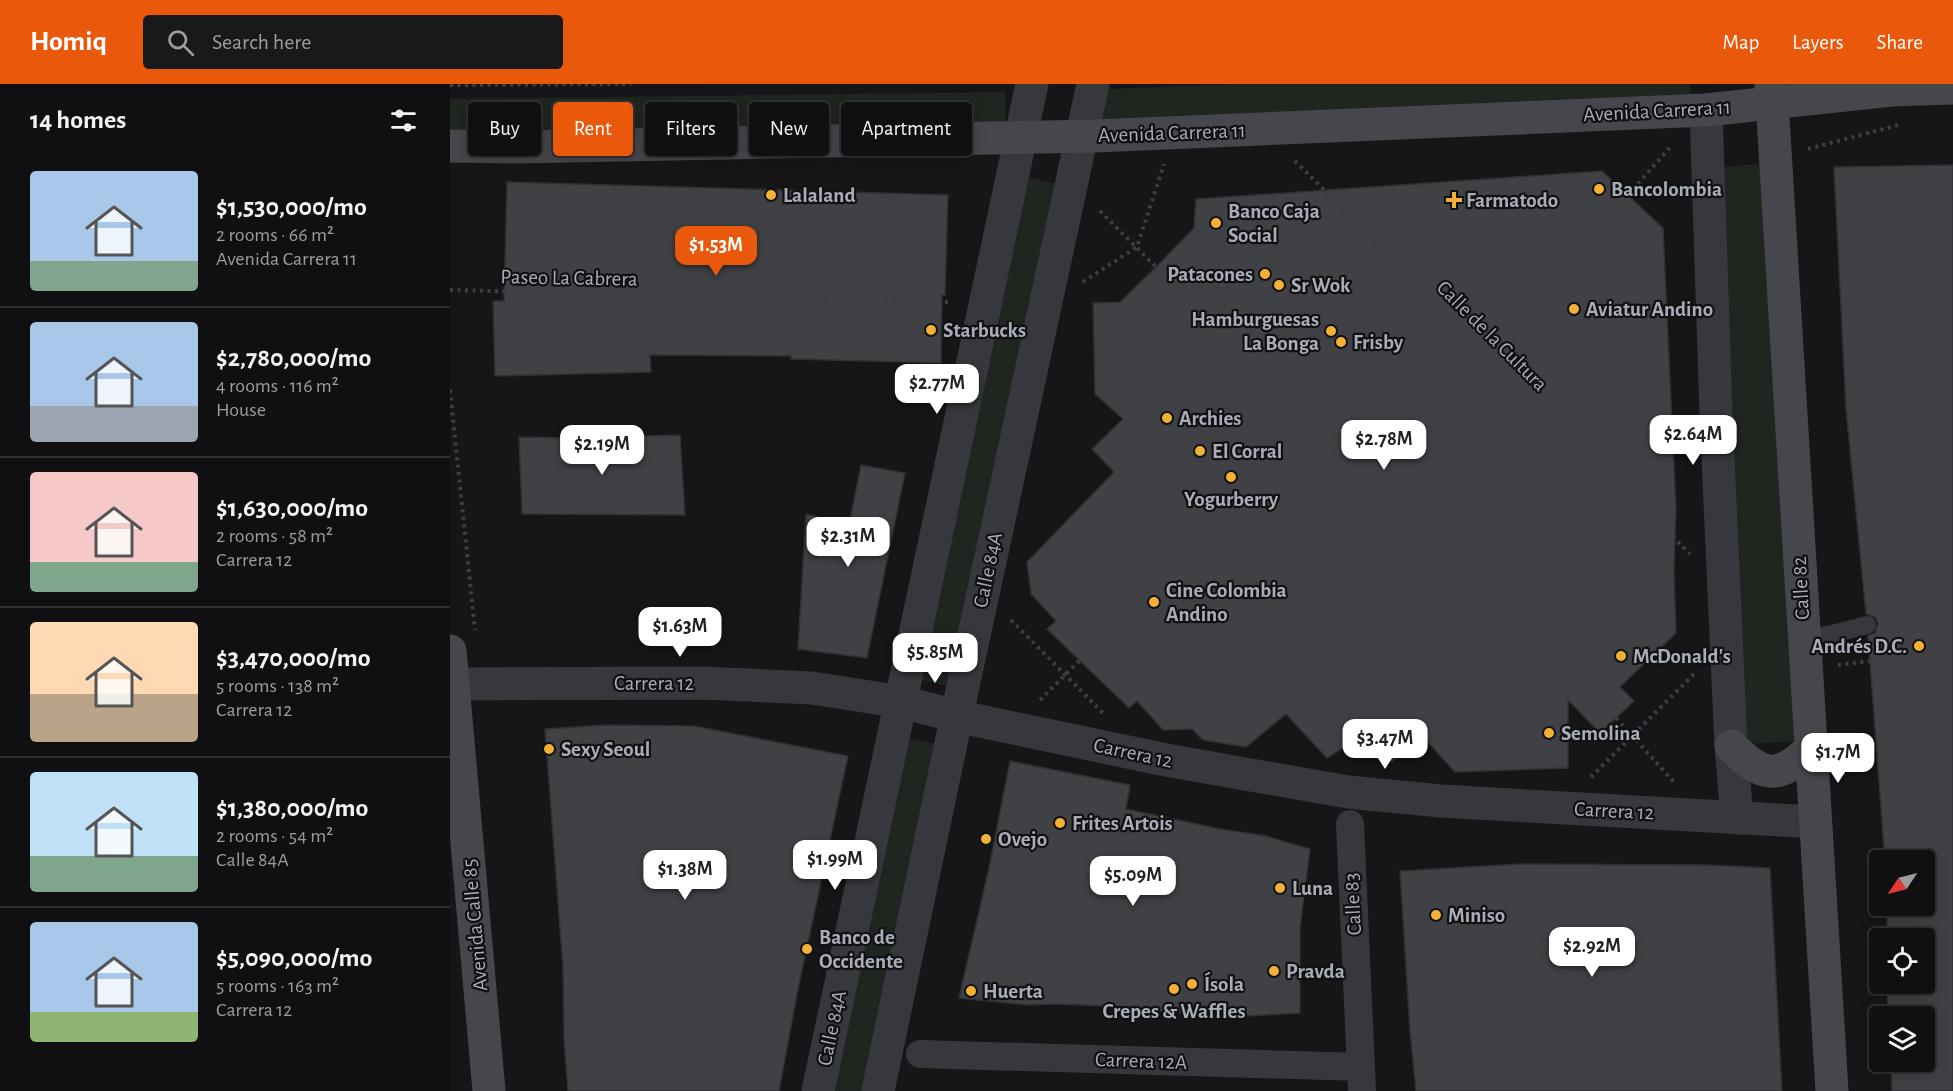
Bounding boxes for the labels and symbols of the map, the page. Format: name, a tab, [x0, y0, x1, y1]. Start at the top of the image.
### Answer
street label: Avenida Carrera 11	[1583, 97, 1731, 125]
street label: Avenida Carrera 11	[1098, 120, 1246, 146]
place label: Bancolombia	[1611, 179, 1722, 200]
marker: Bancolombia	[1592, 182, 1606, 196]
place label: Lalaland	[783, 185, 855, 206]
marker: Lalaland	[764, 188, 778, 202]
place label: Farmatodo	[1466, 190, 1558, 211]
marker: Farmatodo	[1447, 193, 1461, 207]
place label: Banco Caja Social	[1228, 201, 1320, 246]
marker: Banco Caja Social	[1209, 216, 1223, 230]
pin: $1.53M	[667, 226, 765, 277]
place label: Patacones	[1167, 264, 1253, 285]
street label: Paseo La Cabrera	[500, 266, 638, 290]
marker: Patacones	[1258, 267, 1272, 281]
place label: Sr Wok	[1291, 275, 1351, 296]
street label: Calle de la Cultura	[1433, 277, 1551, 395]
marker: Sr Wok	[1272, 278, 1286, 292]
place label: Aviatur Andino	[1586, 299, 1713, 320]
marker: Aviatur Andino	[1567, 302, 1581, 316]
place label: Hamburguesas La Bonga	[1191, 309, 1319, 354]
place label: Starbucks	[943, 320, 1026, 341]
marker: Starbucks	[924, 323, 938, 337]
marker: Hamburguesas La Bonga	[1324, 324, 1338, 338]
place label: Frisby	[1353, 332, 1404, 353]
marker: Frisby	[1334, 335, 1348, 349]
pin: $2.77M	[888, 364, 986, 415]
place label: Archies	[1179, 408, 1241, 429]
marker: Archies	[1160, 411, 1174, 425]
pin: $2.64M	[1644, 415, 1742, 466]
pin: $2.78M	[1335, 420, 1433, 471]
pin: $2.19M	[553, 425, 651, 476]
place label: El Corral	[1212, 441, 1282, 462]
marker: El Corral	[1193, 444, 1207, 458]
marker: Yogurberry	[1224, 470, 1238, 484]
place label: Yogurberry	[1184, 489, 1279, 510]
pin: $2.31M	[799, 517, 897, 568]
street label: Calle 84A	[970, 530, 1006, 610]
street label: Calle 82	[1789, 556, 1813, 620]
place label: Cine Colombia Andino	[1166, 580, 1287, 625]
marker: Cine Colombia Andino	[1147, 595, 1161, 609]
pin: $1.63M	[631, 607, 729, 658]
pin: $5.85M	[886, 633, 984, 684]
place label: Andrés D.C.	[1811, 636, 1907, 657]
marker: Andrés D.C.	[1912, 639, 1926, 653]
place label: McDonald's	[1633, 646, 1731, 667]
marker: McDonald's	[1614, 649, 1628, 663]
street label: Carrera 12	[614, 673, 694, 694]
pin: $3.47M	[1336, 719, 1434, 770]
place label: Semolina	[1561, 723, 1641, 744]
marker: Semolina	[1542, 726, 1556, 740]
pin: $1.7M	[1796, 733, 1880, 784]
street label: Carrera 12	[1092, 734, 1174, 772]
place label: Sexy Seoul	[561, 739, 650, 760]
marker: Sexy Seoul	[542, 742, 556, 756]
street label: Carrera 12	[1573, 798, 1655, 824]
place label: Frites Artois	[1072, 813, 1173, 834]
marker: Frites Artois	[1053, 816, 1067, 830]
place label: Ovejo	[998, 829, 1047, 850]
marker: Ovejo	[979, 832, 993, 846]
pin: $1.99M	[786, 840, 884, 891]
pin: $1.38M	[636, 850, 734, 901]
north arrow	[1869, 850, 1935, 916]
pin: $5.09M	[1084, 856, 1182, 907]
street label: Avenida Calle 85	[459, 858, 491, 992]
street label: Calle 83	[1341, 872, 1365, 936]
place label: Luna	[1292, 878, 1333, 899]
marker: Luna	[1273, 881, 1287, 895]
place label: Miniso	[1448, 905, 1505, 926]
marker: Miniso	[1429, 908, 1443, 922]
place label: Banco de Occidente	[819, 927, 903, 972]
pin: $2.92M	[1543, 927, 1641, 978]
marker: Banco de Occidente	[800, 942, 814, 956]
place label: Pravda	[1286, 961, 1345, 982]
marker: Pravda	[1267, 964, 1281, 978]
place label: Ísola	[1204, 971, 1244, 995]
marker: Ísola	[1185, 977, 1199, 991]
place label: Huerta	[983, 981, 1043, 1002]
marker: Crepes & Waffles	[1167, 982, 1181, 996]
marker: Huerta	[964, 984, 978, 998]
street label: Calle 84A	[814, 988, 850, 1068]
place label: Crepes & Waffles	[1102, 1001, 1246, 1022]
street label: Carrera 12A	[1095, 1049, 1187, 1073]

